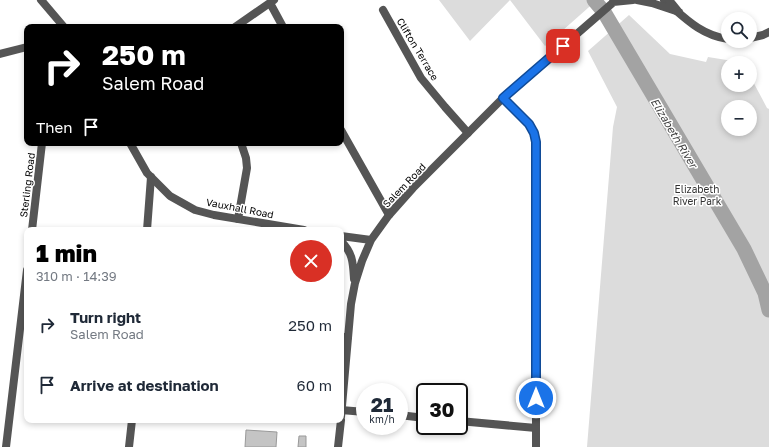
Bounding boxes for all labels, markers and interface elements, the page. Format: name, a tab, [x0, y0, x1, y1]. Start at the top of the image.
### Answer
map controls	[721, 12, 757, 136]
button: search	[721, 12, 757, 48]
street label: Clifton Terrace	[395, 16, 441, 83]
pin	[546, 29, 580, 63]
icon: arrive	[552, 35, 574, 57]
text: 250 m	[102, 38, 186, 71]
icon: right	[36, 40, 88, 92]
button: +	[721, 56, 757, 92]
text: Salem Road	[102, 72, 204, 94]
water label: Elizabeth River	[648, 95, 701, 171]
button: −	[721, 100, 757, 136]
icon: arrive	[80, 116, 102, 138]
text: Then	[36, 118, 72, 136]
street label: Sterling Road	[17, 152, 37, 218]
street label: Salem Road	[380, 160, 428, 210]
park label: Elizabeth River Park	[673, 183, 722, 207]
street label: Vauxhall Road	[205, 196, 275, 220]
text: 1 min	[36, 238, 97, 267]
button: close	[290, 240, 332, 282]
text: 310 m · 14:39	[36, 268, 117, 284]
text: Turn right	[70, 308, 141, 326]
icon: right	[36, 314, 58, 336]
text: 250 m	[288, 316, 332, 334]
text: Salem Road	[70, 326, 144, 342]
icon: arrive	[36, 374, 58, 396]
text: Arrive at destination	[70, 376, 219, 394]
text: 60 m	[297, 376, 332, 394]
position arrow	[515, 377, 557, 419]
speed limit sign: 30	[416, 383, 468, 435]
text: 21	[371, 392, 393, 416]
text: km/h	[369, 413, 395, 425]

